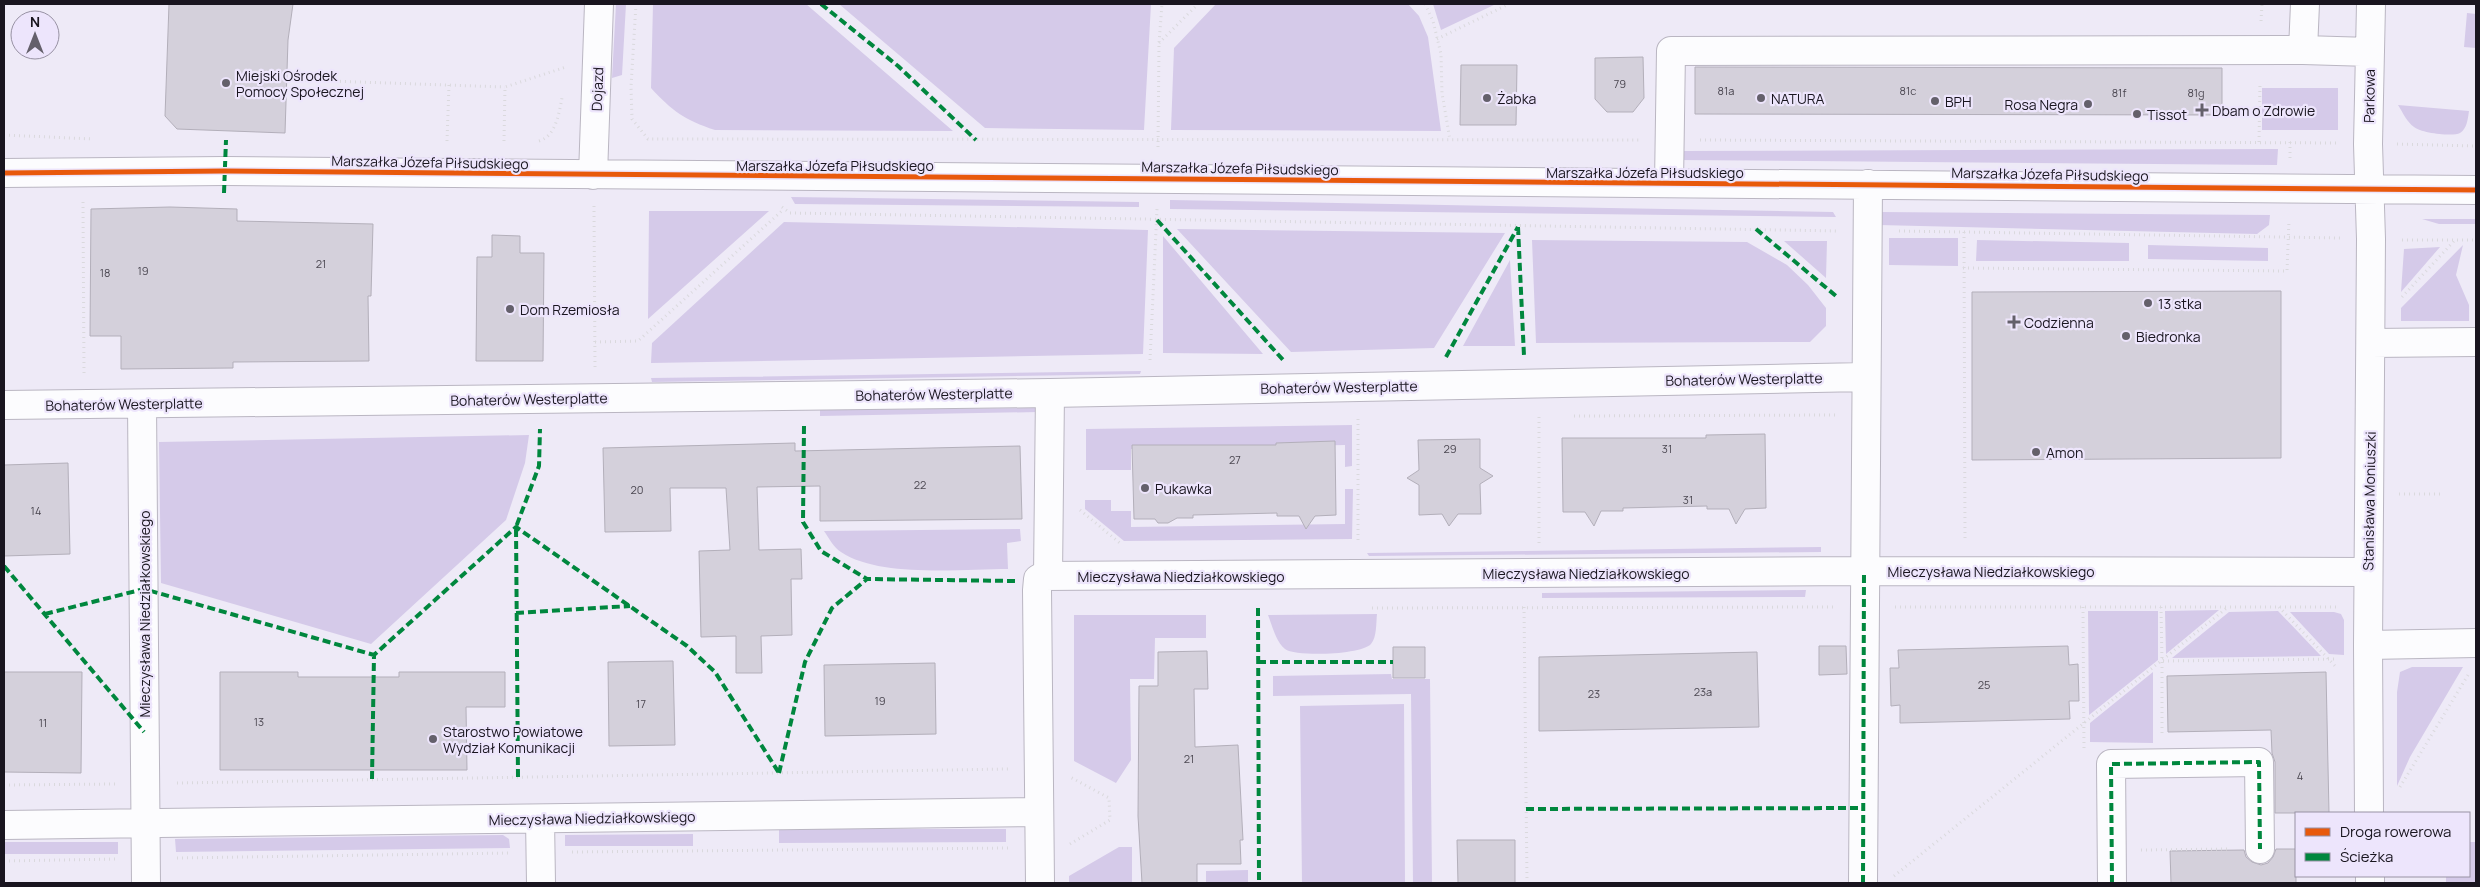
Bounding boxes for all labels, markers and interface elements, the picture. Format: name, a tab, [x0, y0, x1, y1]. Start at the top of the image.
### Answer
north arrow	[10, 10, 60, 60]
text: N	[30, 12, 40, 31]
place label: Miejski Ośrodek Pomocy Społecznej	[236, 66, 364, 101]
street label: Dojazd	[587, 67, 607, 111]
street label: Parkowa	[2359, 69, 2379, 123]
house number: 79	[1614, 76, 1626, 91]
marker: Miejski Ośrodek Pomocy Społecznej	[220, 77, 232, 89]
house number: 81a	[1718, 83, 1734, 98]
house number: 81c	[1900, 83, 1916, 98]
house number: 81f	[2112, 85, 2126, 100]
house number: 81g	[2187, 85, 2205, 100]
place label: Żabka	[1497, 89, 1536, 108]
place label: NATURA	[1771, 89, 1825, 108]
marker: Żabka	[1481, 92, 1493, 104]
marker: NATURA	[1755, 92, 1767, 104]
place label: BPH	[1945, 92, 1972, 111]
marker: BPH	[1929, 95, 1941, 107]
place label: Rosa Negra	[2004, 95, 2078, 114]
marker: Rosa Negra	[2082, 98, 2094, 110]
place label: Dbam o Zdrowie	[2212, 101, 2315, 120]
marker: Dbam o Zdrowie	[2196, 104, 2208, 116]
place label: Tissot	[2147, 105, 2188, 124]
marker: Tissot	[2131, 108, 2143, 120]
street label: Marszałka Józefa Piłsudskiego	[331, 151, 529, 173]
street label: Marszałka Józefa Piłsudskiego	[736, 156, 934, 175]
street label: Marszałka Józefa Piłsudskiego	[1141, 157, 1339, 179]
street label: Marszałka Józefa Piłsudskiego	[1546, 163, 1744, 182]
street label: Marszałka Józefa Piłsudskiego	[1951, 163, 2149, 185]
house number: 21	[316, 256, 326, 271]
house number: 19	[137, 263, 149, 278]
house number: 18	[100, 265, 110, 280]
place label: 13 stka	[2158, 294, 2202, 313]
marker: 13 stka	[2142, 297, 2154, 309]
place label: Dom Rzemiosła	[520, 300, 619, 319]
marker: Dom Rzemiosła	[504, 303, 516, 315]
place label: Codzienna	[2024, 313, 2094, 332]
marker: Codzienna	[2008, 316, 2020, 328]
place label: Biedronka	[2136, 327, 2201, 346]
marker: Biedronka	[2120, 330, 2132, 342]
street label: Bohaterów Westerplatte	[1665, 368, 1823, 390]
street label: Bohaterów Westerplatte	[1260, 376, 1418, 398]
street label: Bohaterów Westerplatte	[855, 383, 1013, 405]
street label: Bohaterów Westerplatte	[450, 388, 608, 410]
street label: Bohaterów Westerplatte	[45, 393, 203, 415]
street label: Stanisława Moniuszki	[2358, 431, 2380, 571]
house number: 29	[1443, 441, 1457, 456]
house number: 31	[1662, 441, 1672, 456]
place label: Amon	[2046, 443, 2083, 462]
marker: Amon	[2030, 446, 2042, 458]
house number: 27	[1229, 452, 1241, 467]
house number: 22	[914, 477, 926, 492]
place label: Pukawka	[1155, 479, 1212, 498]
house number: 20	[631, 482, 643, 497]
marker: Pukawka	[1139, 482, 1151, 494]
house number: 31	[1683, 492, 1693, 507]
house number: 14	[31, 503, 41, 518]
street label: Mieczysława Niedziałkowskiego	[135, 511, 154, 717]
street label: Mieczysława Niedziałkowskiego	[1888, 562, 2094, 581]
street label: Mieczysława Niedziałkowskiego	[1483, 564, 1689, 583]
street label: Mieczysława Niedziałkowskiego	[1078, 567, 1284, 586]
house number: 25	[1978, 677, 1990, 692]
house number: 23a	[1694, 684, 1712, 699]
house number: 23	[1588, 686, 1600, 701]
house number: 19	[874, 693, 886, 708]
house number: 17	[636, 696, 646, 711]
house number: 13	[254, 714, 264, 729]
house number: 11	[39, 715, 47, 730]
place label: Starostwo Powiatowe Wydział Komunikacji	[443, 722, 583, 757]
marker: Starostwo Powiatowe Wydział Komunikacji	[427, 733, 439, 745]
house number: 21	[1184, 751, 1194, 766]
house number: 4	[2297, 768, 2303, 783]
street label: Mieczysława Niedziałkowskiego	[488, 807, 696, 829]
legend	[2295, 812, 2470, 877]
text: Droga rowerowa	[2340, 821, 2451, 842]
text: Ścieżka	[2340, 846, 2393, 867]

